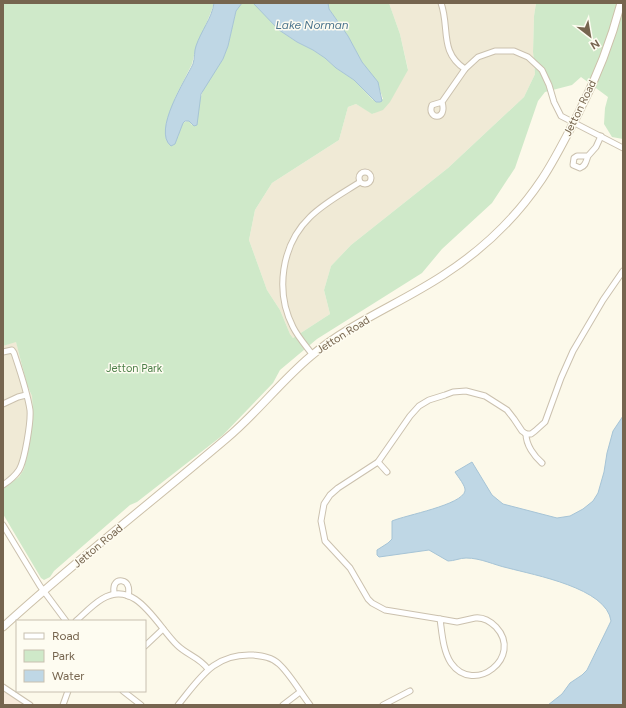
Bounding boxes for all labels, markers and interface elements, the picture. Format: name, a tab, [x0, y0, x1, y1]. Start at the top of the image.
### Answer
north arrow	[570, 16, 610, 56]
water label: Lake Norman	[276, 18, 349, 32]
text: N	[588, 36, 602, 52]
street label: Jetton Road	[561, 78, 599, 138]
street label: Jetton Road	[314, 313, 372, 357]
park label: Jetton Park	[106, 362, 163, 375]
street label: Jetton Road	[71, 522, 125, 570]
legend	[16, 620, 146, 692]
text: Road	[52, 629, 80, 643]
text: Park	[52, 649, 75, 663]
text: Water	[52, 669, 84, 683]

